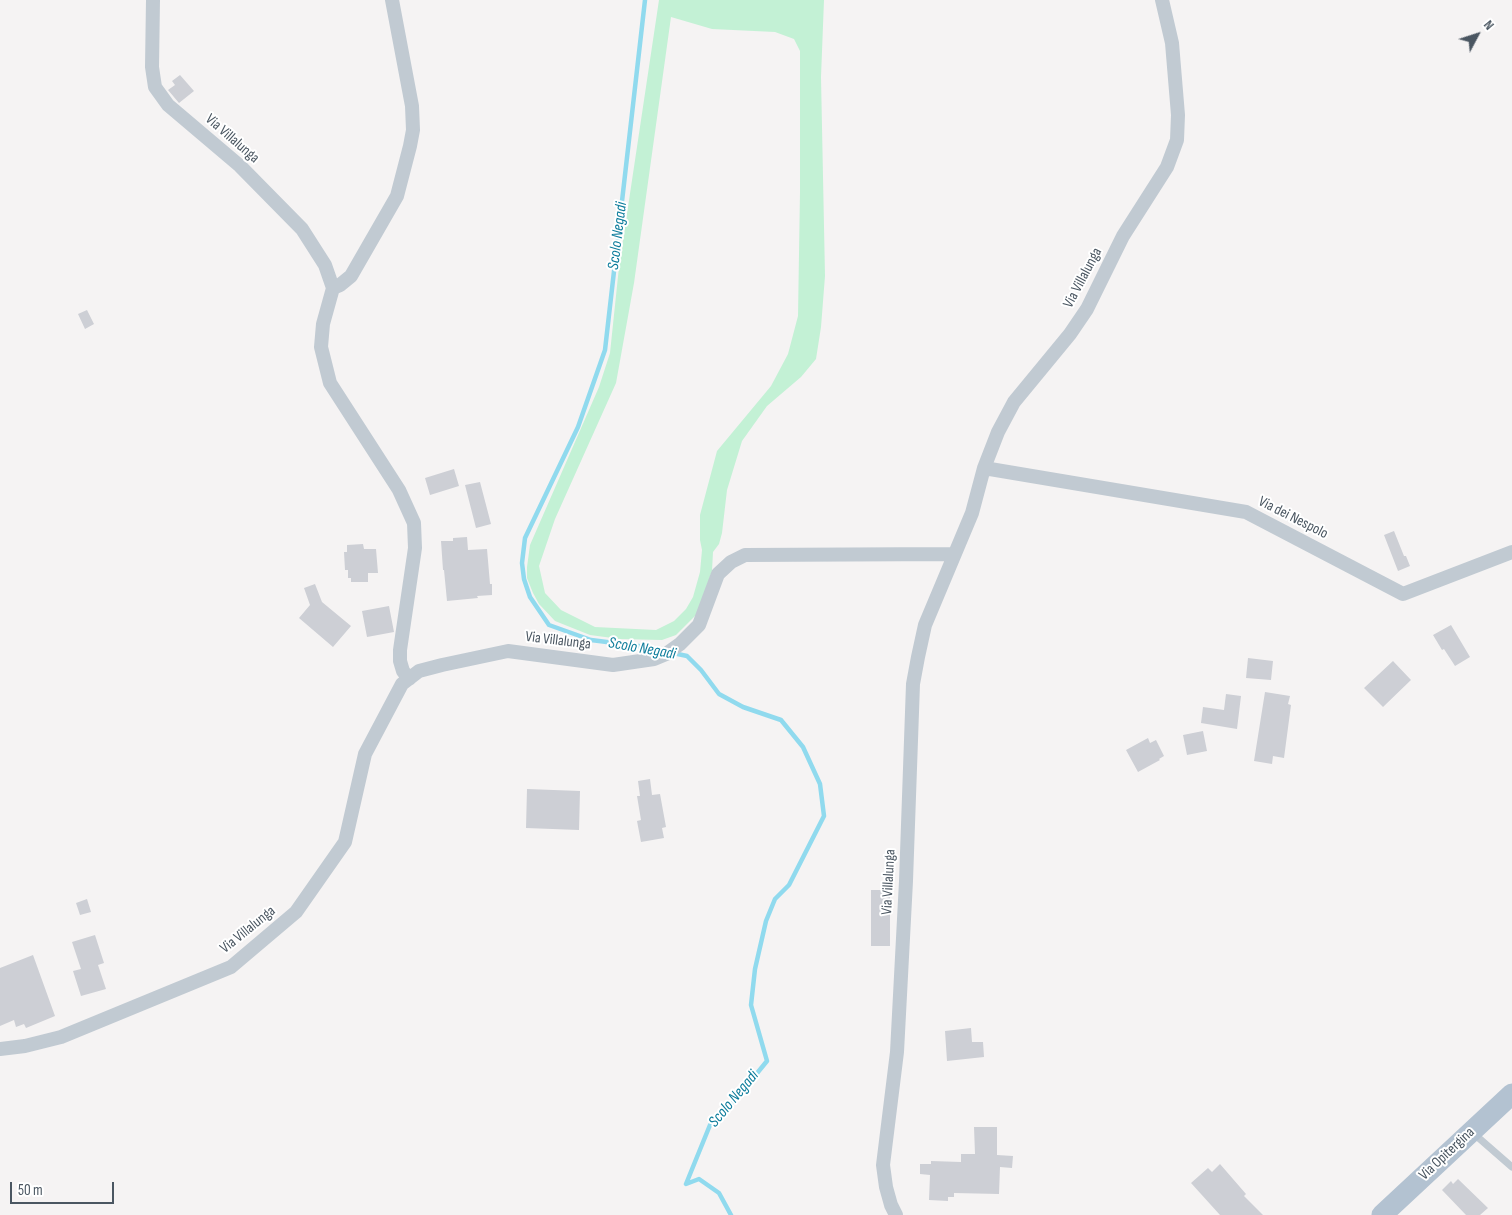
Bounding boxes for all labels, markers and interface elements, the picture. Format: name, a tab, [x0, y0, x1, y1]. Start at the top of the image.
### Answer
north arrow	[1452, 10, 1502, 60]
text: N	[1480, 17, 1498, 33]
street label: Via Villalunga	[201, 111, 263, 167]
water label: Scolo Negadi	[604, 201, 632, 271]
street label: Via Villalunga	[1060, 245, 1106, 311]
street label: Via dei Nespolo	[1255, 493, 1331, 543]
street label: Via Villalunga	[524, 628, 592, 654]
water label: Scolo Negadi	[607, 634, 677, 664]
street label: Via Villalunga	[878, 849, 900, 915]
street label: Via Villalunga	[217, 902, 279, 958]
water label: Scolo Negadi	[705, 1067, 763, 1131]
street label: Via Opitergina	[1415, 1124, 1479, 1184]
scale bar	[12, 1172, 116, 1204]
text: 50 m	[18, 1181, 43, 1200]

